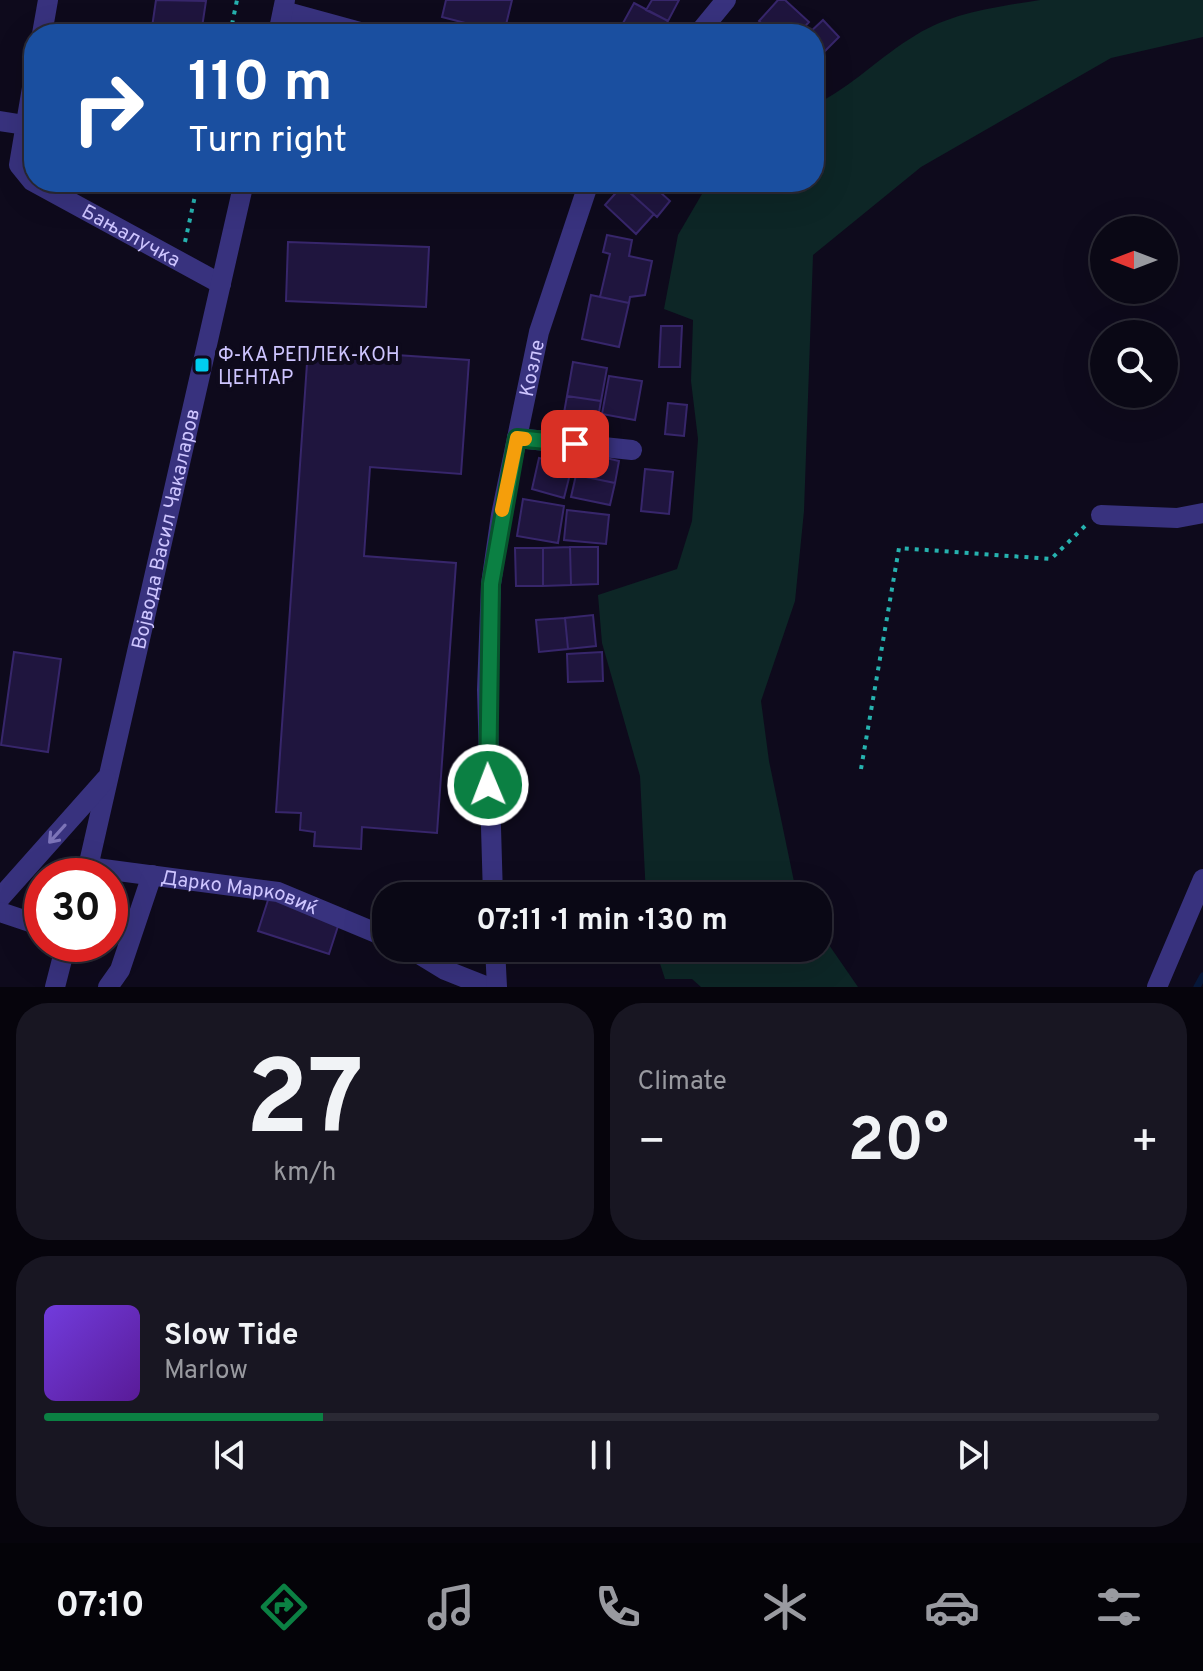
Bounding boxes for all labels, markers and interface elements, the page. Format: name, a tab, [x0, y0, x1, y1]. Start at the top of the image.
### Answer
text: 110 m	[188, 50, 333, 120]
icon: right	[56, 56, 160, 160]
text: Turn right	[188, 119, 347, 165]
street label: Бањалучка	[76, 199, 184, 274]
north arrow	[1090, 216, 1178, 304]
map controls	[1090, 216, 1178, 408]
button: search	[1090, 320, 1178, 408]
street label: Козле	[515, 337, 552, 399]
place label: Ф-КА РЕПЛЕК-КОН ЦЕНТАР	[218, 343, 400, 392]
marker: Ф-КА РЕПЛЕК-КОН ЦЕНТАР	[193, 356, 211, 374]
street label: Војвода Васил Чакаларов	[127, 406, 207, 652]
pin	[541, 410, 609, 478]
icon: arrive	[553, 422, 597, 466]
position arrow	[446, 743, 530, 827]
one-way arrow	[49, 823, 67, 843]
speed limit sign: 30	[24, 858, 128, 962]
street label: Дарко Марковиќ	[159, 866, 322, 922]
text: 07:11 · 1 min · 130 m	[476, 903, 728, 940]
text: 27	[246, 1039, 364, 1171]
text: Climate	[638, 1066, 727, 1099]
text: 20°	[848, 1106, 949, 1182]
text: −	[638, 1116, 666, 1172]
text: +	[1131, 1116, 1159, 1172]
text: km/h	[273, 1157, 336, 1190]
text: Slow Tide	[164, 1318, 298, 1355]
text: Marlow	[164, 1355, 248, 1388]
icon: previous	[208, 1433, 252, 1477]
icon: pause	[579, 1433, 623, 1477]
icon: next	[951, 1433, 995, 1477]
icon: directions	[256, 1579, 312, 1635]
icon: music	[423, 1579, 479, 1635]
icon: phone	[590, 1579, 646, 1635]
icon: climate	[757, 1579, 813, 1635]
icon: car	[924, 1579, 980, 1635]
icon: filters	[1091, 1579, 1147, 1635]
text: 07:10	[56, 1584, 145, 1630]

